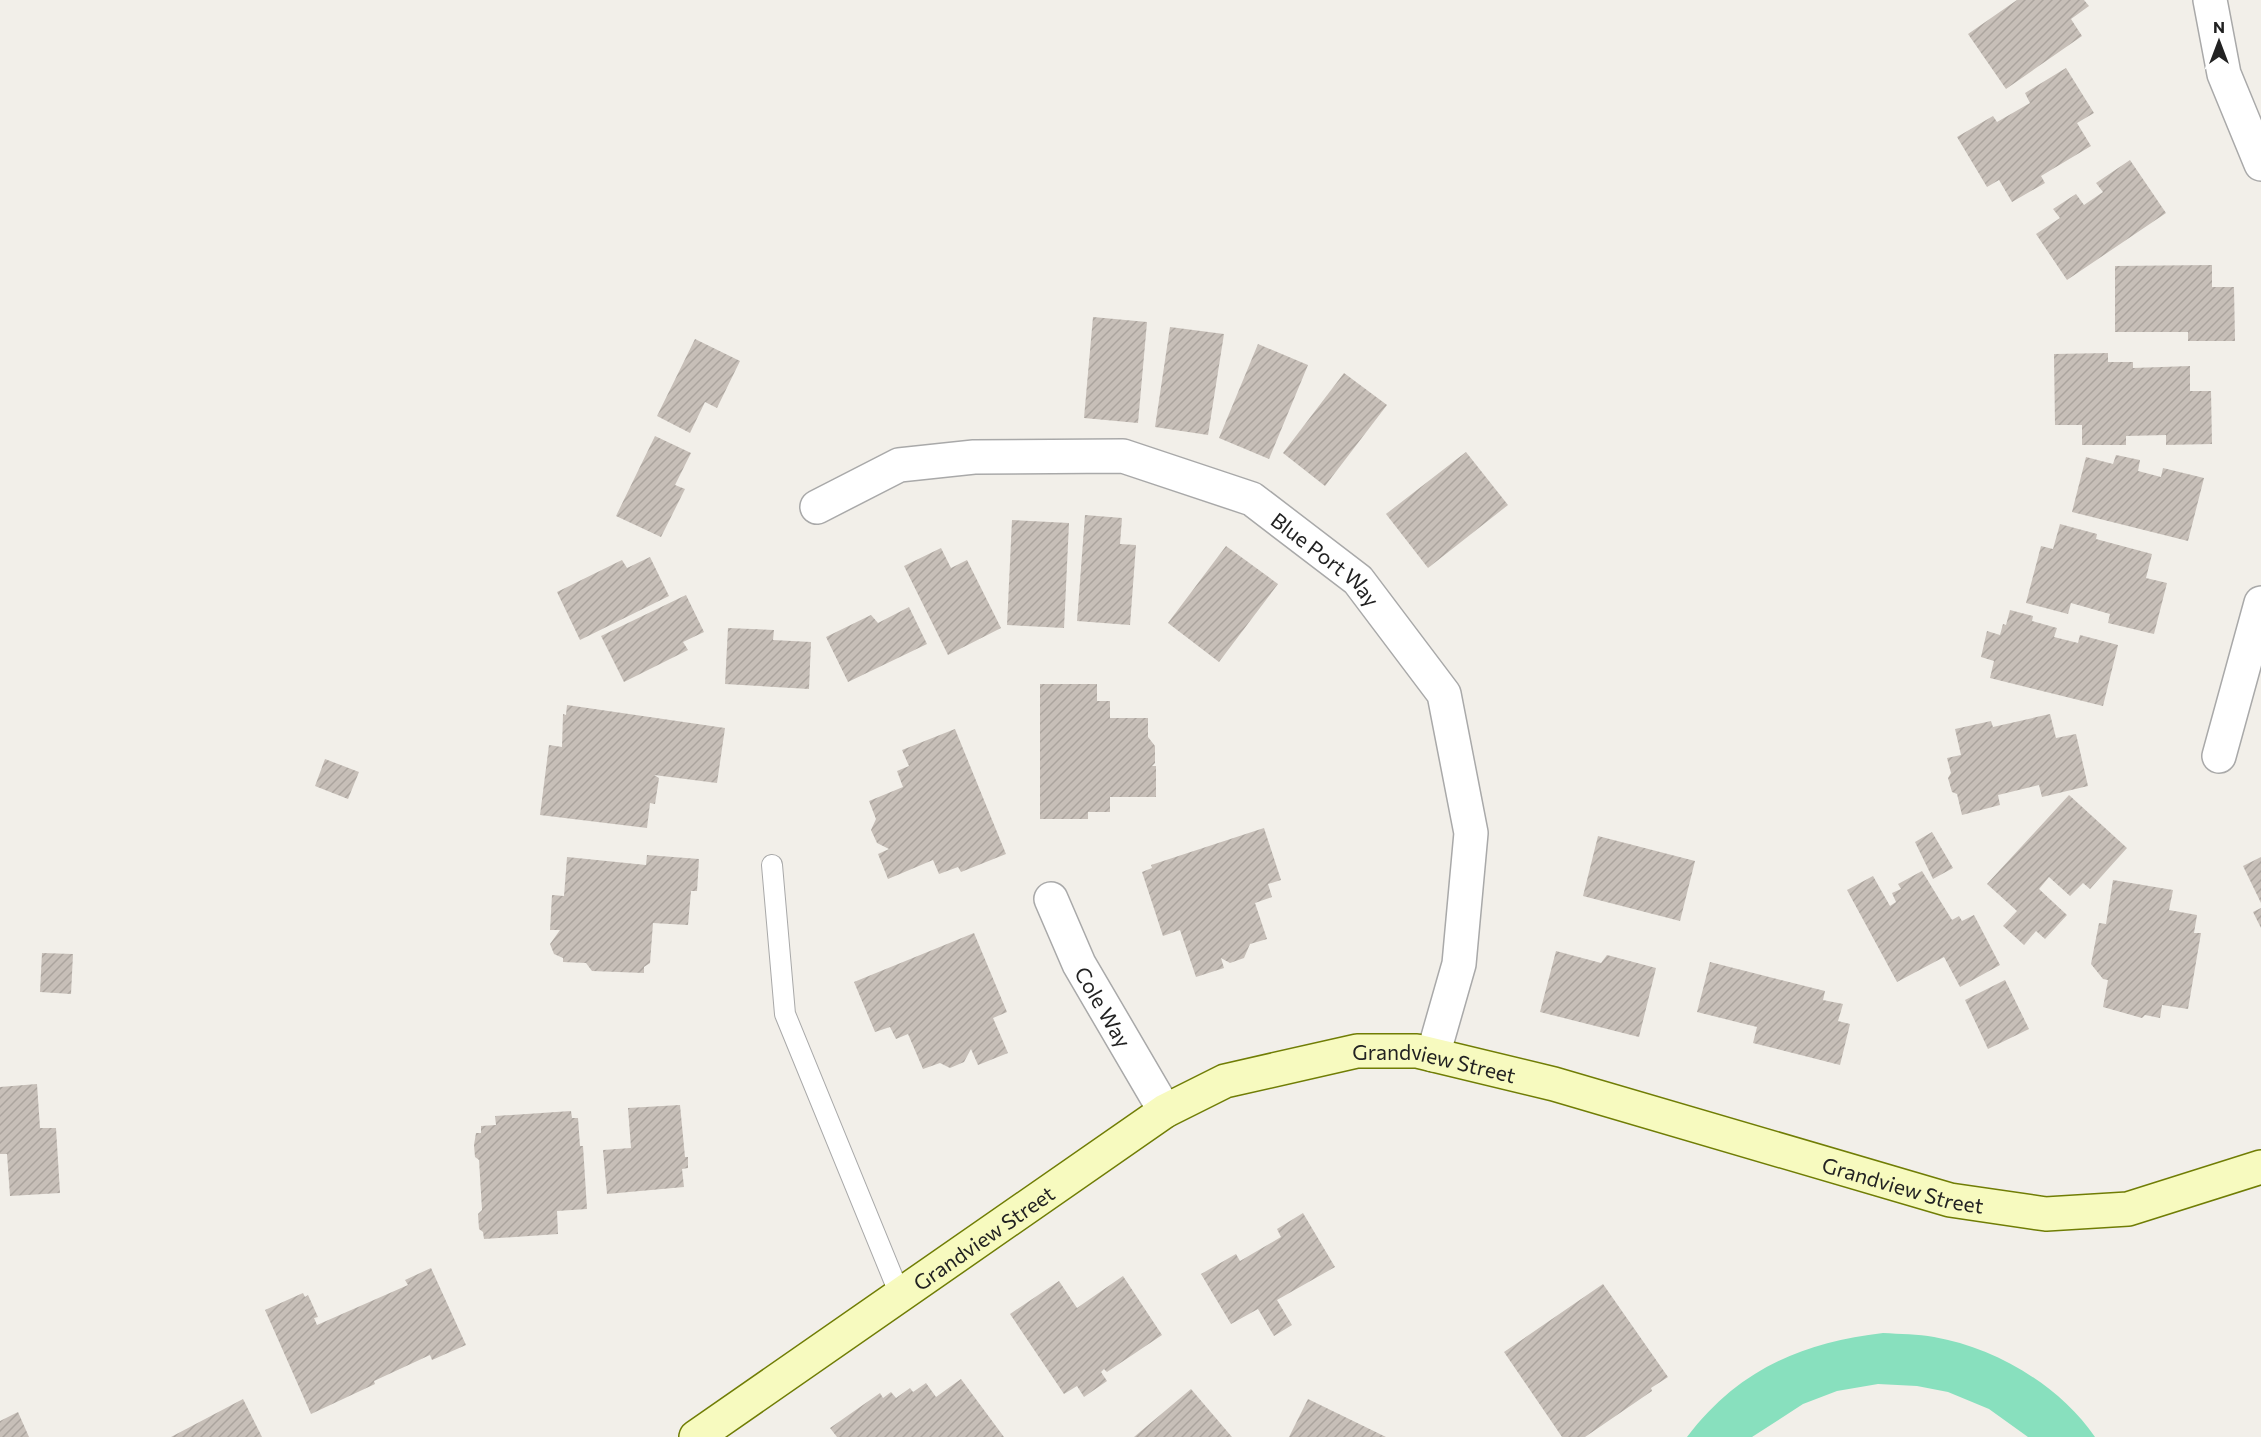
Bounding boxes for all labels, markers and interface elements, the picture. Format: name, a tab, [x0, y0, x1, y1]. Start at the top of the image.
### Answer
north arrow	[2189, 12, 2249, 72]
text: N	[2213, 17, 2225, 36]
street label: Blue Port Way	[1267, 506, 1386, 611]
street label: Cole Way	[1071, 962, 1137, 1051]
street label: Grandview Street	[1352, 1039, 1518, 1087]
street label: Grandview Street	[1820, 1151, 1985, 1217]
street label: Grandview Street	[908, 1180, 1059, 1295]

